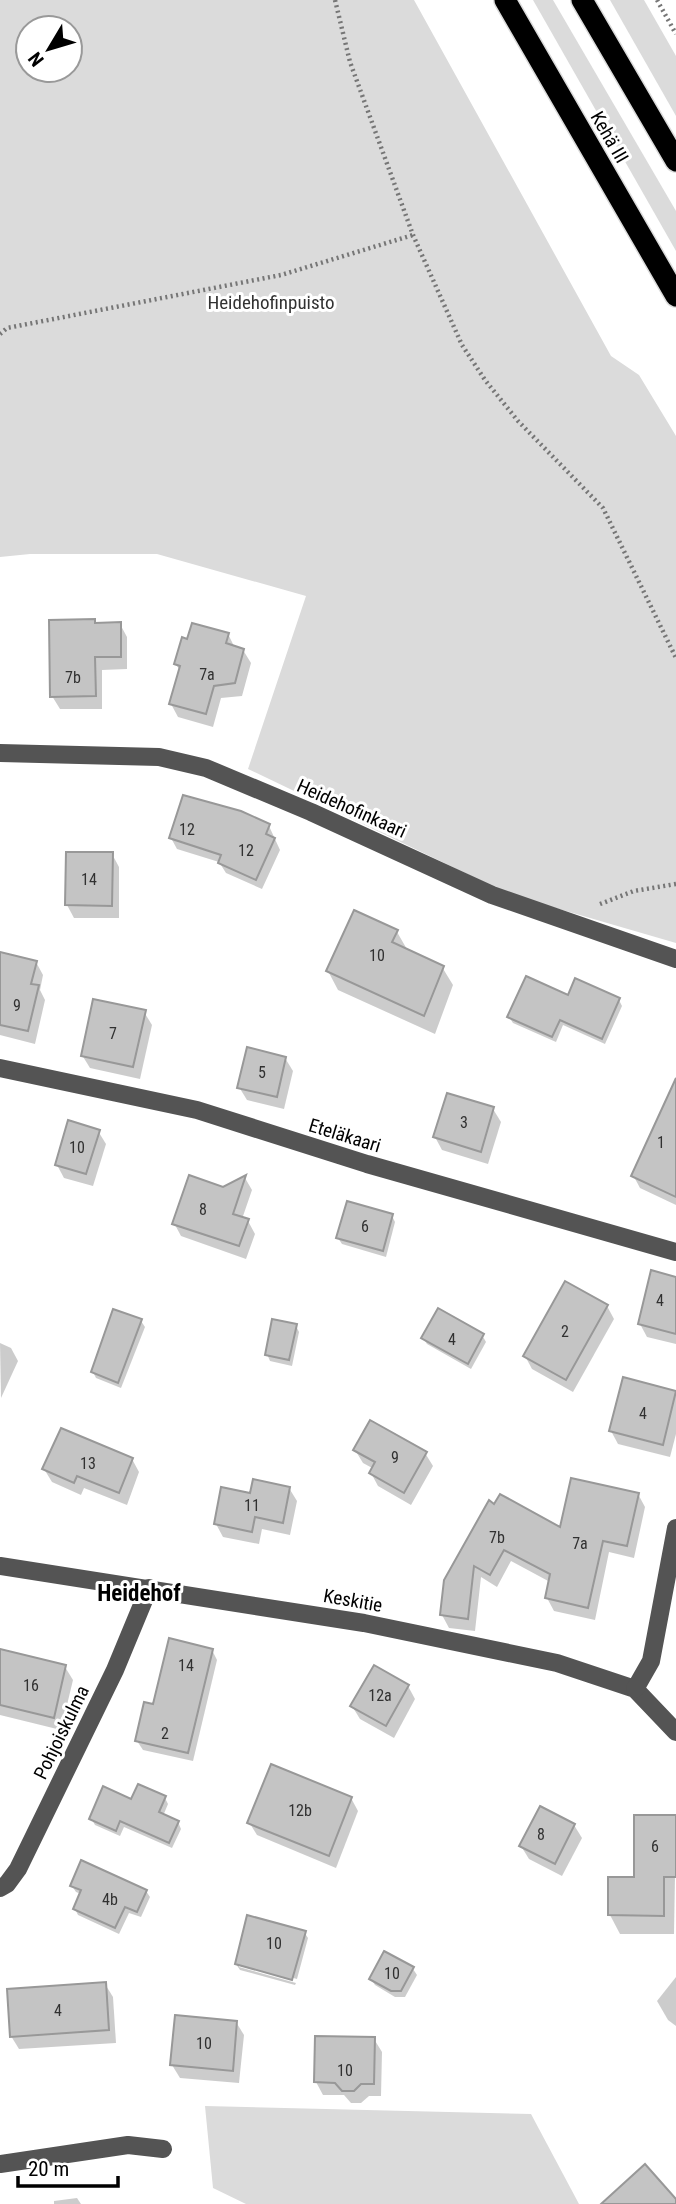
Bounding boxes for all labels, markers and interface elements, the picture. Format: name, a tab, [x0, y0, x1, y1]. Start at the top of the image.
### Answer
north arrow	[14, 14, 84, 84]
text: N	[23, 47, 49, 71]
street label: Kehä III	[586, 107, 634, 167]
park label: Heidehofinpuisto	[207, 291, 335, 314]
house number: 7a	[199, 665, 215, 684]
house number: 7b	[65, 668, 81, 687]
street label: Heidehofinkaari	[293, 774, 410, 843]
house number: 12	[179, 820, 195, 839]
house number: 12	[238, 841, 254, 860]
house number: 14	[81, 870, 97, 889]
house number: 10	[369, 946, 385, 965]
house number: 9	[13, 996, 21, 1015]
house number: 7	[109, 1024, 117, 1043]
house number: 5	[258, 1063, 266, 1082]
house number: 3	[460, 1113, 468, 1132]
street label: Eteläkaari	[306, 1114, 384, 1157]
house number: 1	[657, 1133, 665, 1152]
house number: 10	[69, 1138, 85, 1157]
house number: 8	[199, 1200, 207, 1219]
house number: 6	[361, 1217, 369, 1236]
house number: 4	[656, 1291, 664, 1310]
house number: 2	[561, 1322, 569, 1341]
house number: 4	[448, 1330, 456, 1349]
house number: 4	[639, 1404, 647, 1423]
house number: 9	[391, 1448, 399, 1467]
house number: 13	[80, 1454, 96, 1473]
house number: 11	[244, 1496, 260, 1515]
house number: 7b	[489, 1528, 505, 1547]
house number: 7a	[572, 1534, 588, 1553]
district label: Heidehof	[97, 1580, 181, 1607]
street label: Keskitie	[322, 1584, 384, 1617]
house number: 14	[178, 1656, 194, 1675]
house number: 16	[23, 1676, 39, 1695]
street label: Pohjoiskulma	[29, 1682, 94, 1783]
house number: 12a	[368, 1686, 392, 1705]
house number: 2	[161, 1724, 169, 1743]
house number: 12b	[288, 1801, 312, 1820]
house number: 8	[537, 1825, 545, 1844]
house number: 6	[651, 1837, 659, 1856]
house number: 4b	[102, 1890, 118, 1909]
house number: 10	[266, 1934, 282, 1953]
house number: 10	[384, 1964, 400, 1983]
house number: 4	[54, 2001, 62, 2020]
house number: 10	[196, 2034, 212, 2053]
house number: 10	[337, 2061, 353, 2080]
scale bar	[18, 2144, 117, 2188]
text: 20 m	[28, 2157, 69, 2181]

